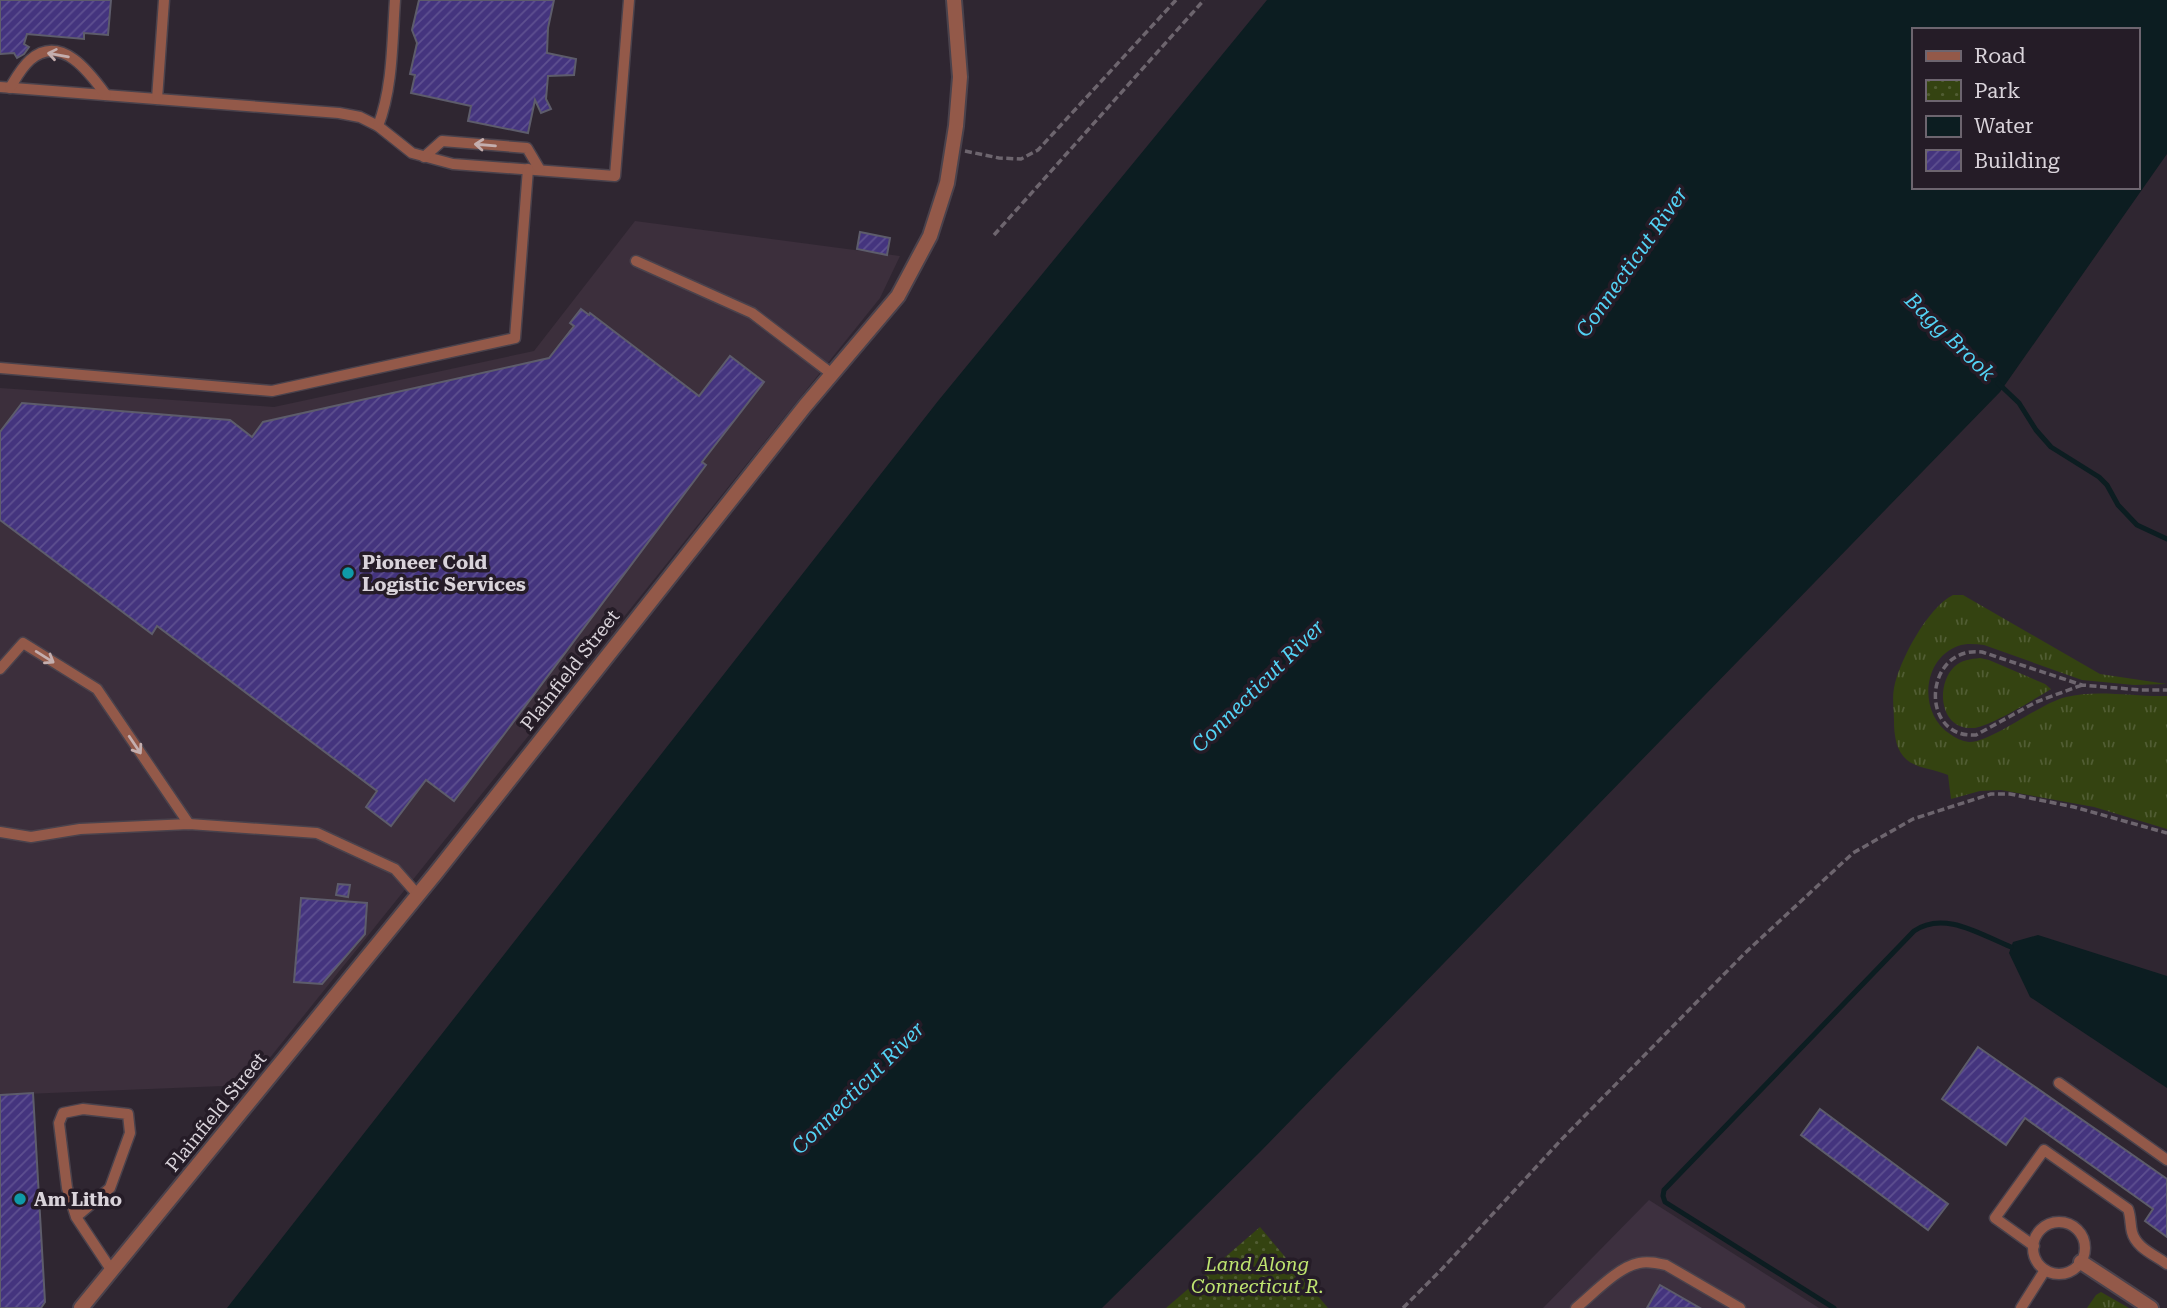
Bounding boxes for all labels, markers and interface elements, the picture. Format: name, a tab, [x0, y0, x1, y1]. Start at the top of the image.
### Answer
legend	[1912, 28, 2139, 189]
text: Road	[1974, 44, 2026, 68]
one-way arrow	[48, 47, 70, 60]
text: Park	[1974, 79, 2020, 103]
text: Water	[1974, 114, 2034, 138]
one-way arrow	[474, 138, 497, 151]
text: Building	[1974, 149, 2060, 173]
water label: Connecticut River	[1571, 182, 1693, 342]
water label: Bagg Brook	[1899, 287, 2000, 386]
place label: Pioneer Cold Logistic Services	[362, 551, 526, 596]
marker: Pioneer Cold Logistic Services	[340, 565, 356, 581]
street label: Plainfield Street	[516, 605, 624, 735]
water label: Connecticut River	[1187, 615, 1329, 757]
one-way arrow	[35, 650, 55, 664]
one-way arrow	[128, 735, 142, 754]
water label: Connecticut River	[787, 1017, 929, 1159]
street label: Plainfield Street	[161, 1048, 271, 1176]
place label: Am Litho	[34, 1188, 122, 1211]
marker: Am Litho	[12, 1191, 28, 1207]
park label: Land Along Connecticut R.	[1191, 1253, 1323, 1298]

